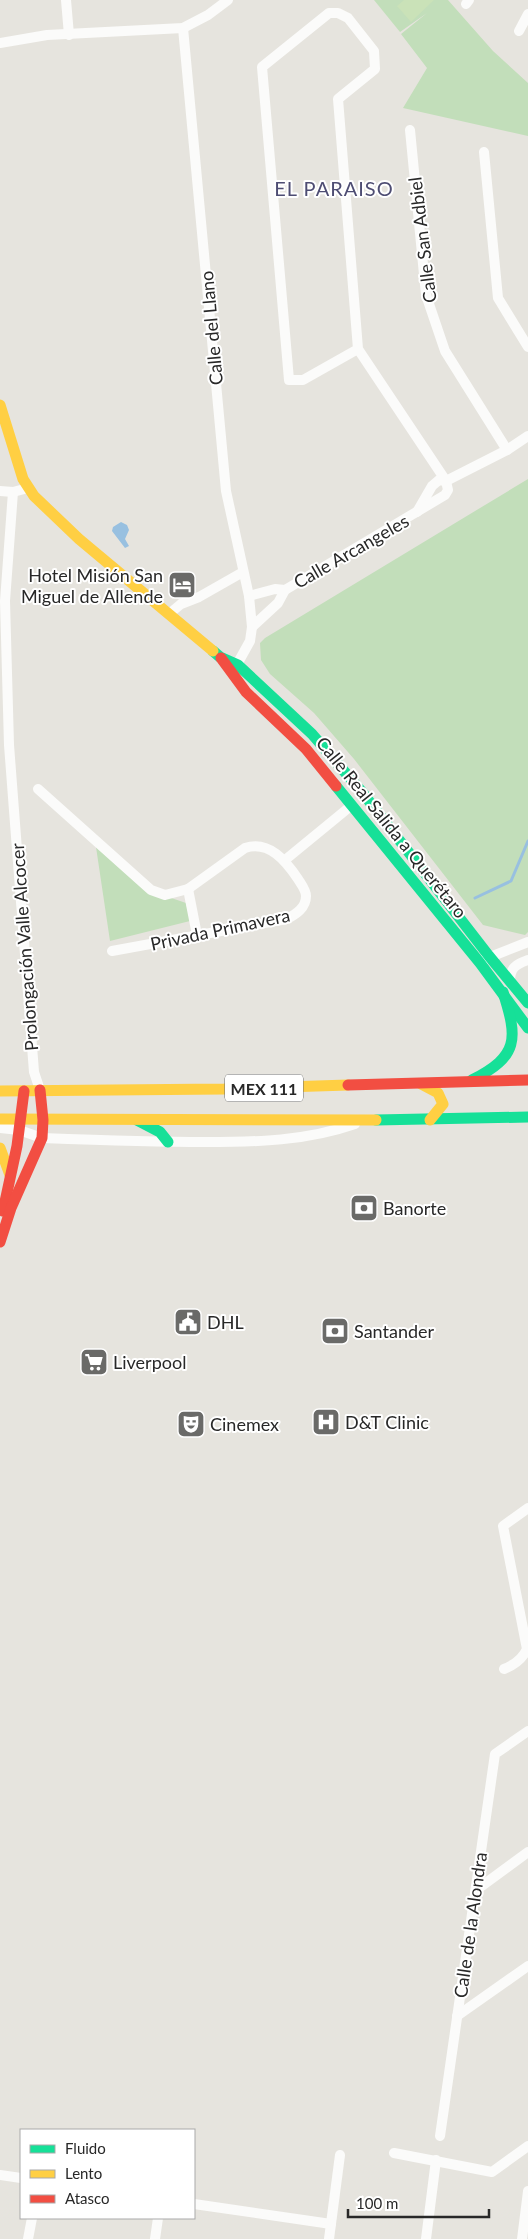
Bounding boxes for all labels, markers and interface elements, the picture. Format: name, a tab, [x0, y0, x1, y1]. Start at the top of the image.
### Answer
district label: EL PARAISO	[274, 176, 394, 200]
street label: Calle San Adbiel	[403, 176, 441, 304]
street label: Calle del Llano	[195, 270, 227, 386]
street label: Calle Arcangeles	[290, 509, 413, 593]
place label: Hotel Misión San Miguel de Allende	[21, 564, 163, 607]
hotel icon: Hotel Misión San Miguel de Allende	[167, 570, 197, 600]
street label: Calle Real Salida a Querétaro	[312, 732, 472, 922]
street label: Prolongación Valle Alcocer	[6, 842, 42, 1052]
street label: Privada Primavera	[148, 903, 292, 955]
road number: MEX 111	[225, 1074, 303, 1102]
bank icon: Banorte	[349, 1193, 379, 1223]
place label: Banorte	[383, 1197, 446, 1219]
public building icon: DHL	[173, 1307, 203, 1337]
place label: DHL	[207, 1311, 244, 1333]
bank icon: Santander	[320, 1316, 350, 1346]
place label: Santander	[354, 1320, 435, 1342]
supermarket icon: Liverpool	[79, 1347, 109, 1377]
place label: Liverpool	[113, 1351, 186, 1373]
hospital icon: D&T Clinic	[311, 1407, 341, 1437]
theatre icon: Cinemex	[176, 1409, 206, 1439]
place label: D&T Clinic	[345, 1411, 429, 1433]
place label: Cinemex	[210, 1413, 279, 1435]
street label: Calle de la Alondra	[449, 1851, 491, 1999]
legend	[20, 2129, 195, 2219]
text: Fluido	[65, 2139, 106, 2157]
text: Lento	[65, 2164, 102, 2182]
scale bar	[348, 2186, 489, 2218]
text: Atasco	[65, 2189, 110, 2207]
text: 100 m	[356, 2194, 398, 2212]

